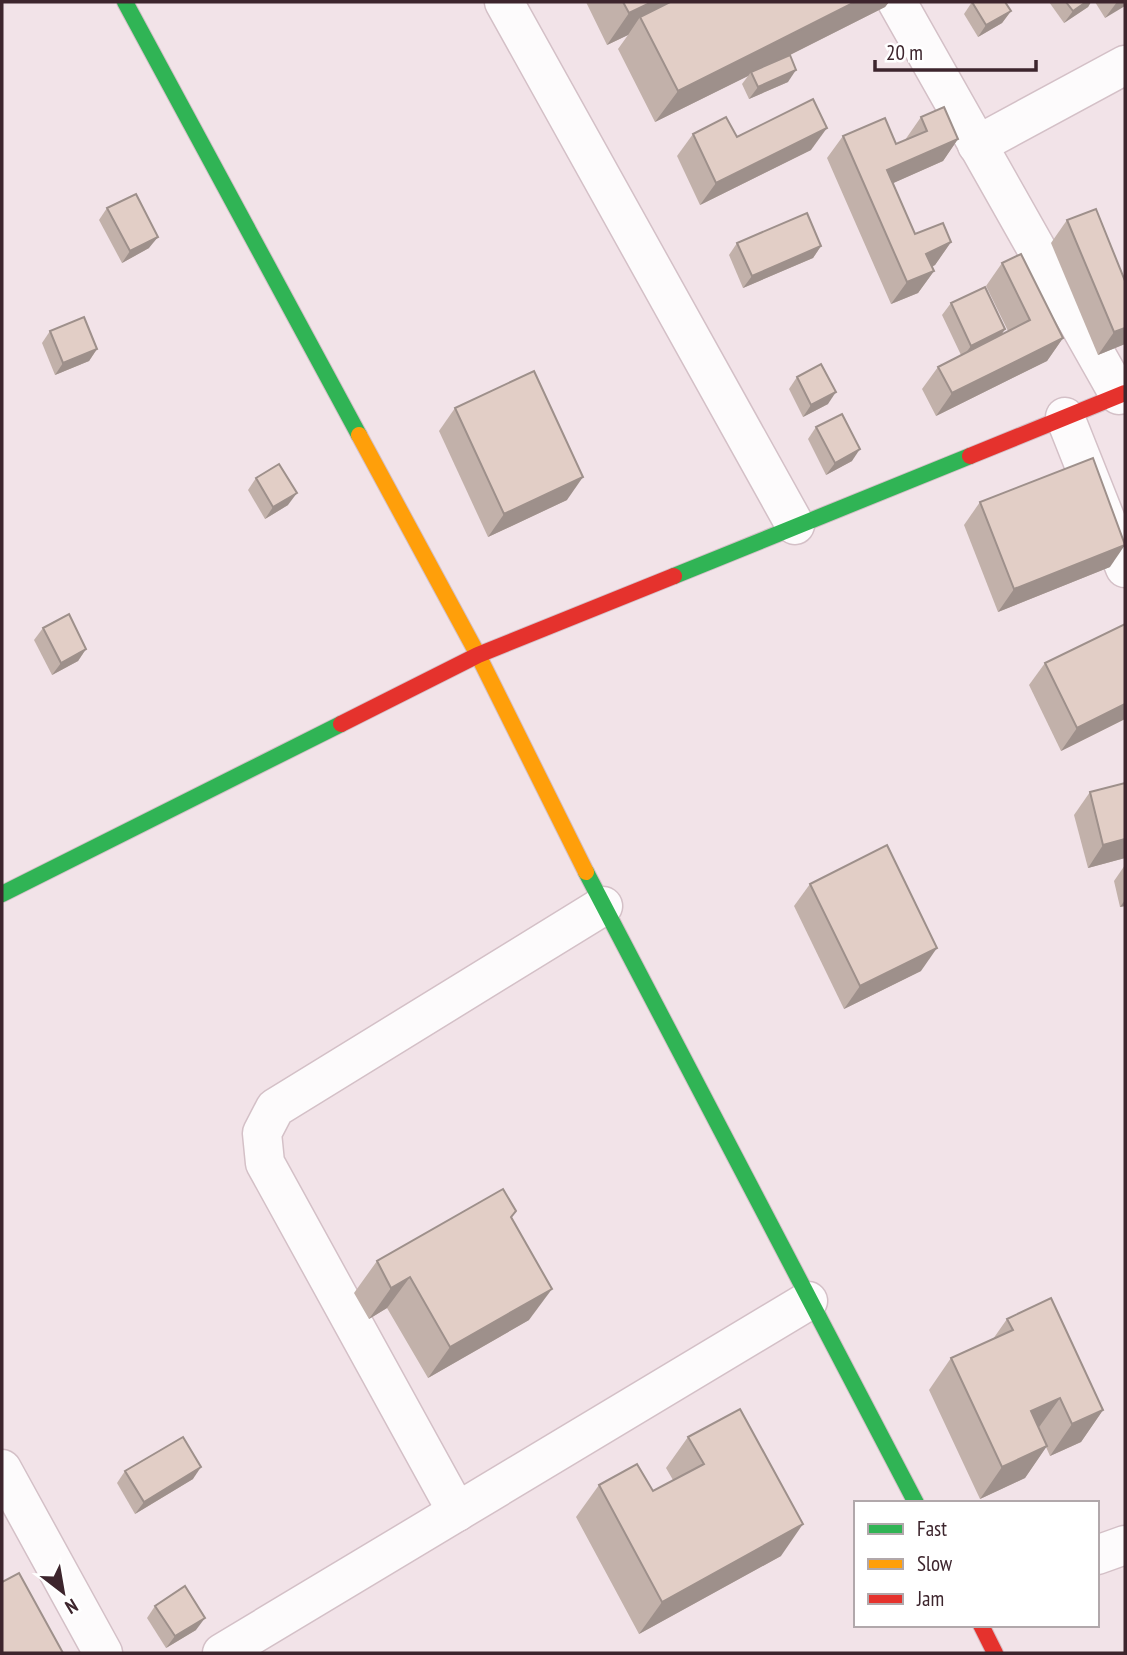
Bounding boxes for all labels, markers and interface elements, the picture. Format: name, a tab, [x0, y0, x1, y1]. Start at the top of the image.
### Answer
scale bar	[875, 28, 1036, 72]
text: 20 m	[886, 39, 923, 66]
legend	[854, 1501, 1099, 1627]
text: Fast	[917, 1515, 947, 1542]
text: Slow	[917, 1550, 953, 1577]
north arrow	[28, 1557, 98, 1627]
text: Jam	[916, 1585, 944, 1612]
text: N	[61, 1594, 82, 1620]

